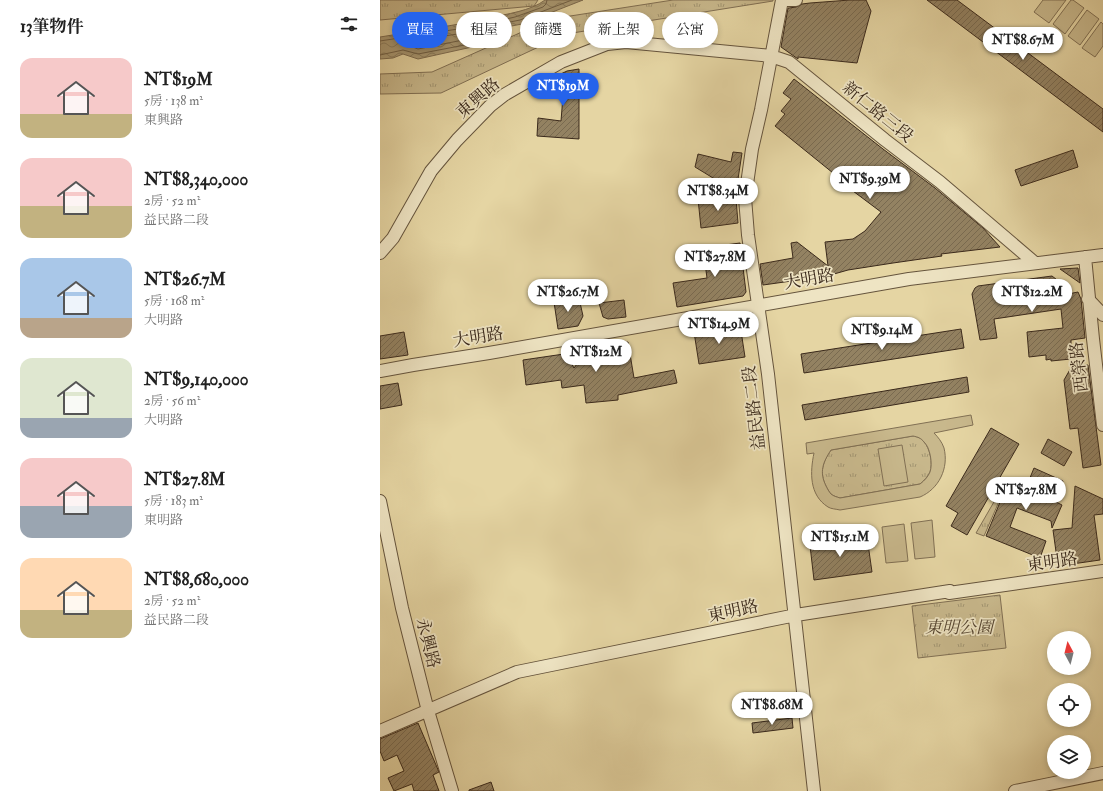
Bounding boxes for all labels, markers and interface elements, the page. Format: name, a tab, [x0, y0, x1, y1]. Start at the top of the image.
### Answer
chip: 買屋	[392, 12, 448, 48]
chip: 租屋	[456, 12, 512, 48]
chip: 篩選	[520, 12, 576, 48]
chip: 新上架	[584, 12, 654, 48]
chip: 公寓	[662, 12, 718, 48]
icon: filters	[338, 13, 360, 35]
text: 13筆物件	[20, 16, 84, 37]
pin: NT$8.67M	[982, 27, 1064, 61]
text: NT$8.67M	[992, 32, 1054, 48]
text: NT$19M	[144, 69, 213, 90]
street label: 東興路	[452, 73, 504, 123]
pin: NT$19M	[530, 73, 596, 107]
icon: home	[52, 74, 100, 122]
street label: 新仁路三段	[838, 77, 918, 147]
text: NT$19M	[537, 78, 589, 94]
text: 5房 · 138 m²	[144, 93, 203, 109]
text: 東興路	[144, 112, 183, 128]
pin: NT$9.39M	[829, 166, 911, 200]
text: NT$8,340,000	[144, 169, 248, 190]
text: NT$9.39M	[839, 171, 901, 187]
icon: home	[52, 174, 100, 222]
pin: NT$8.34M	[677, 178, 759, 212]
text: NT$8.34M	[687, 183, 749, 199]
text: 2房 · 52 m²	[144, 193, 200, 209]
text: 益民路二段	[144, 212, 209, 228]
pin: NT$27.8M	[674, 244, 756, 278]
text: NT$27.8M	[684, 249, 746, 265]
street label: 大明路	[782, 264, 836, 294]
text: NT$26.7M	[144, 269, 226, 290]
icon: home	[52, 274, 100, 322]
pin: NT$26.7M	[527, 279, 609, 313]
pin: NT$12.2M	[991, 279, 1073, 313]
text: NT$26.7M	[537, 284, 599, 300]
text: NT$12.2M	[1001, 284, 1063, 300]
text: 5房 · 168 m²	[144, 293, 204, 309]
pin: NT$14.9M	[678, 311, 760, 345]
text: 大明路	[144, 312, 183, 328]
text: NT$14.9M	[688, 316, 750, 332]
pin: NT$9.14M	[841, 317, 923, 351]
text: NT$9.14M	[851, 322, 913, 338]
street label: 大明路	[451, 323, 505, 351]
pin: NT$12M	[563, 339, 629, 373]
street label: 西榮路	[1065, 340, 1093, 394]
text: NT$12M	[570, 344, 622, 360]
street label: 益民路二段	[738, 365, 770, 451]
text: NT$9,140,000	[144, 369, 248, 390]
icon: home	[52, 374, 100, 422]
text: 2房 · 56 m²	[144, 393, 200, 409]
text: 大明路	[144, 412, 183, 428]
text: NT$27.8M	[144, 469, 225, 490]
icon: home	[52, 474, 100, 522]
pin: NT$27.8M	[985, 477, 1067, 511]
text: NT$27.8M	[995, 482, 1057, 498]
text: 5房 · 183 m²	[144, 493, 203, 509]
text: 東明路	[144, 512, 183, 528]
pin: NT$15.1M	[799, 524, 881, 558]
text: NT$15.1M	[811, 529, 869, 545]
street label: 東明路	[1025, 548, 1079, 576]
text: NT$8,680,000	[144, 569, 249, 590]
icon: home	[52, 574, 100, 622]
text: 2房 · 52 m²	[144, 593, 200, 609]
street label: 東明路	[706, 595, 760, 627]
text: 益民路二段	[144, 612, 209, 628]
street label: 永興路	[412, 616, 444, 670]
park label: 東明公園	[925, 617, 996, 638]
north arrow	[1047, 631, 1091, 675]
map controls	[1047, 631, 1091, 779]
button: locate	[1047, 683, 1091, 727]
pin: NT$8.68M	[731, 692, 813, 726]
text: NT$8.68M	[741, 697, 803, 713]
button: layers	[1047, 735, 1091, 779]

